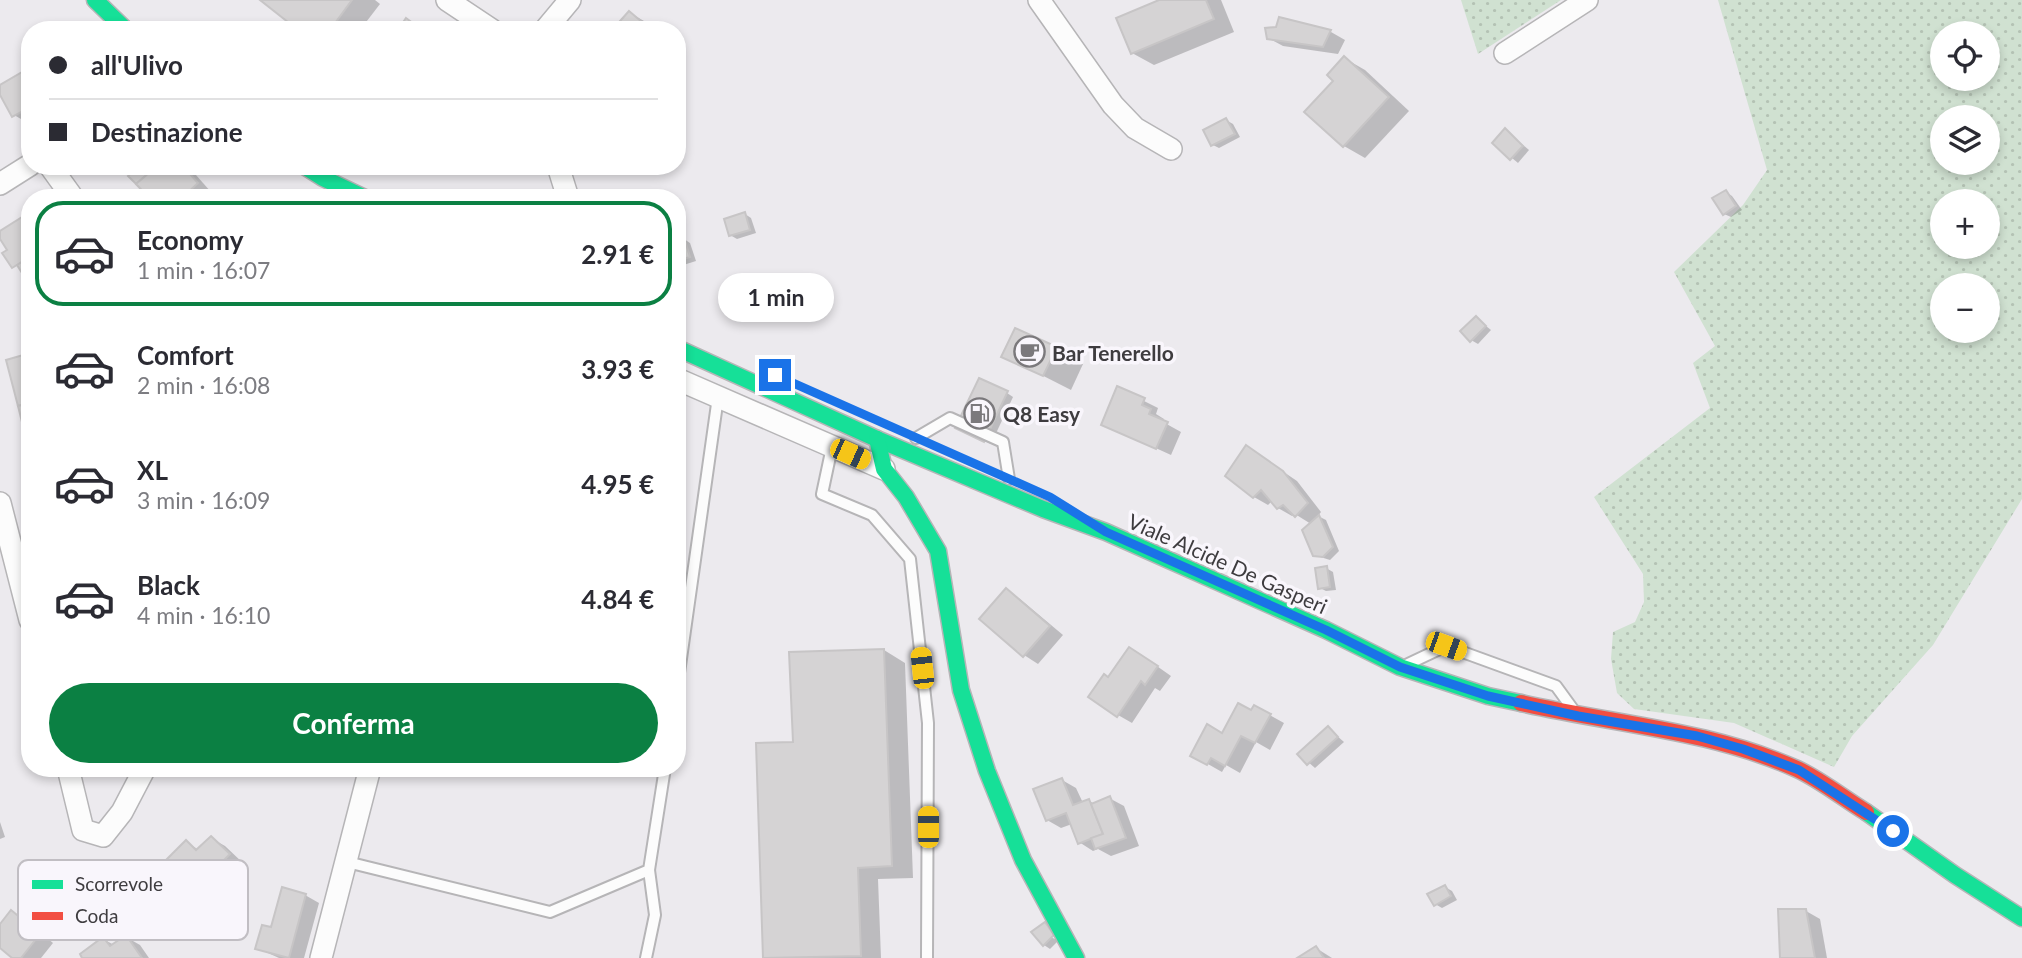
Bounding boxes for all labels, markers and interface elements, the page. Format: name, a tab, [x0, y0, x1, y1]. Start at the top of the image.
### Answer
map controls	[1930, 21, 2000, 343]
button: locate	[1930, 21, 2000, 91]
text: all'Ulivo	[91, 49, 183, 81]
button: layers	[1930, 105, 2000, 175]
text: Destinazione	[91, 116, 243, 148]
button: +	[1930, 189, 2000, 259]
icon: car	[53, 222, 116, 285]
text: Economy	[137, 224, 243, 256]
text: 2.91 €	[581, 238, 654, 270]
text: 1 min · 16:07	[137, 256, 270, 284]
button: −	[1930, 273, 2000, 343]
callout: 1 min	[717, 274, 833, 322]
text: 1 min	[747, 283, 805, 311]
cafe icon: Bar Tenerello	[1012, 335, 1046, 369]
icon: car	[53, 337, 116, 400]
text: Comfort	[137, 339, 234, 371]
place label: Bar Tenerello	[1052, 340, 1174, 365]
text: 3.93 €	[581, 353, 654, 385]
route end	[759, 359, 791, 391]
text: 2 min · 16:08	[137, 371, 270, 399]
fuel station icon: Q8 Easy	[963, 396, 997, 430]
place label: Q8 Easy	[1003, 401, 1081, 426]
car	[827, 436, 874, 472]
icon: car	[53, 452, 116, 515]
text: XL	[137, 454, 168, 486]
text: 4.95 €	[581, 468, 654, 500]
text: 3 min · 16:09	[137, 486, 270, 514]
street label: Viale Alcide De Gasperi	[1124, 508, 1332, 618]
icon: car	[53, 567, 116, 630]
text: Black	[137, 569, 200, 601]
text: 4.84 €	[581, 583, 654, 615]
text: 4 min · 16:10	[137, 601, 270, 629]
car	[1423, 629, 1470, 663]
car	[910, 646, 935, 690]
button: Conferma	[49, 683, 658, 763]
car	[918, 806, 939, 848]
route start	[1877, 815, 1909, 847]
legend	[18, 860, 248, 940]
text: Scorrevole	[75, 872, 163, 895]
text: Coda	[75, 904, 118, 927]

